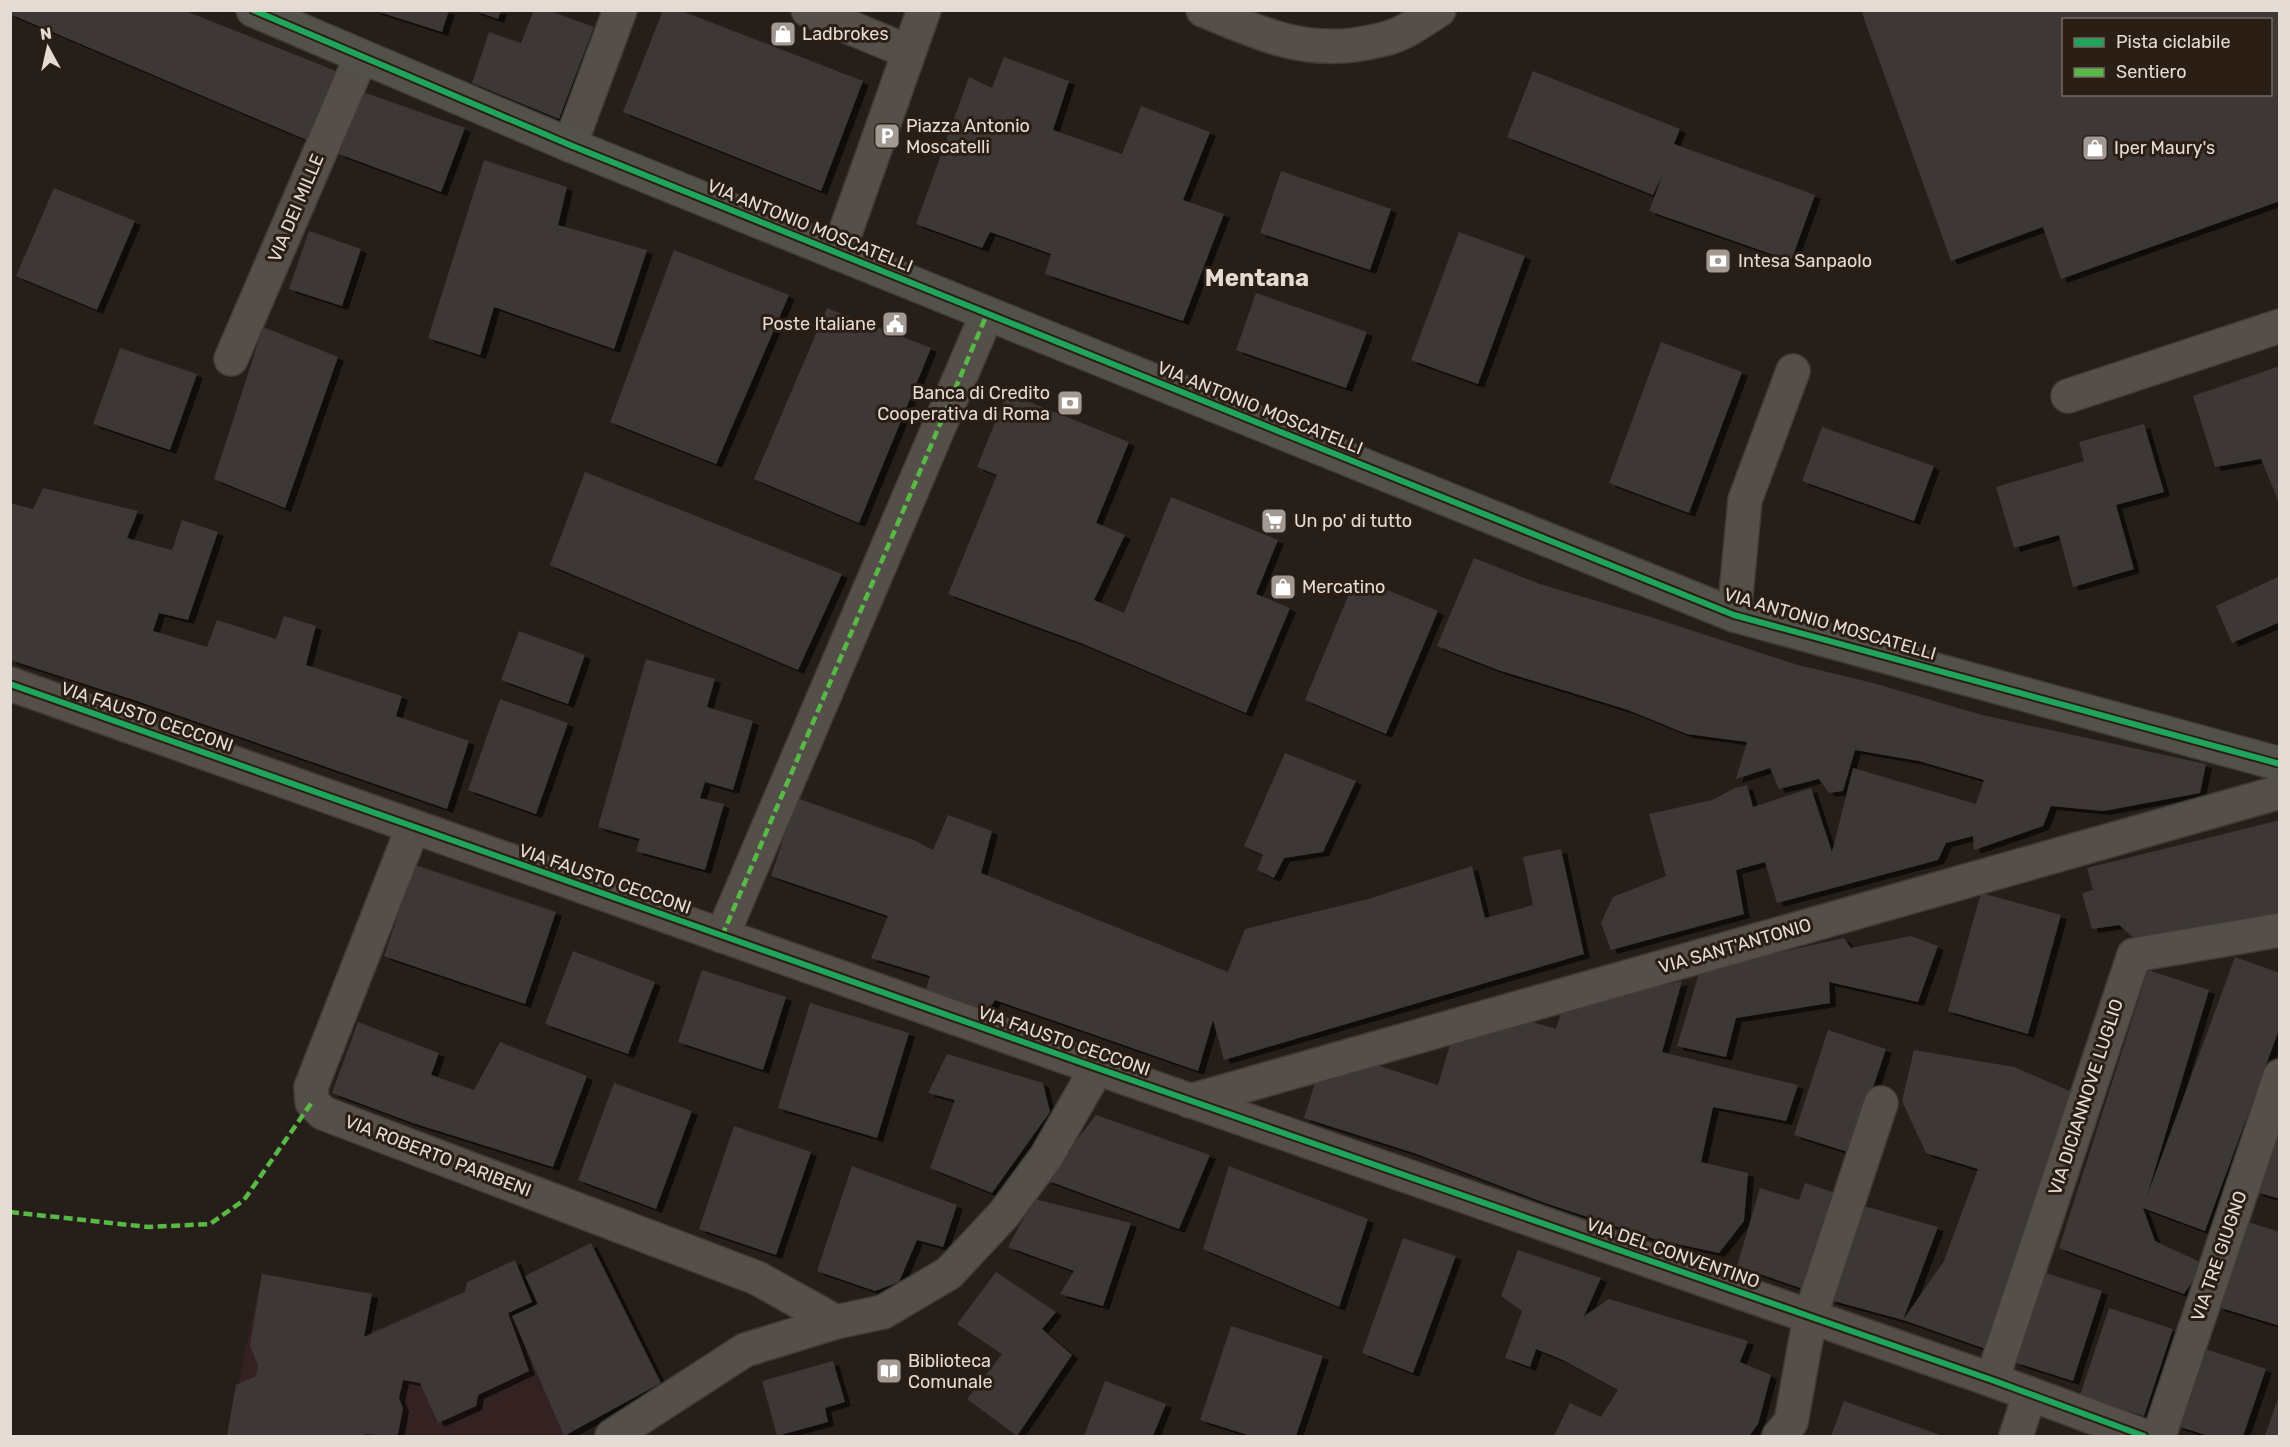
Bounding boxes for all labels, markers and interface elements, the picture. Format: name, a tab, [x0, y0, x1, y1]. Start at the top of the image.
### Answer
north arrow	[18, 18, 78, 78]
legend	[2062, 18, 2272, 96]
shop icon: Ladbrokes	[768, 19, 798, 49]
text: N	[39, 23, 53, 44]
place label: Ladbrokes	[802, 23, 889, 45]
text: Pista ciclabile	[2116, 31, 2231, 53]
text: Sentiero	[2116, 61, 2187, 83]
place label: Piazza Antonio Moscatelli	[906, 115, 1030, 158]
parking icon: Piazza Antonio Moscatelli	[872, 121, 902, 151]
shop icon: Iper Maury's	[2080, 133, 2110, 163]
place label: Iper Maury's	[2114, 137, 2215, 159]
street label: VIA DEI MILLE	[263, 150, 329, 266]
street label: VIA ANTONIO MOSCATELLI	[704, 175, 916, 277]
bank icon: Intesa Sanpaolo	[1703, 246, 1733, 276]
place label: Intesa Sanpaolo	[1738, 250, 1872, 272]
district label: Mentana	[1205, 264, 1309, 292]
public building icon: Poste Italiane	[880, 309, 910, 339]
place label: Poste Italiane	[762, 313, 876, 335]
street label: VIA ANTONIO MOSCATELLI	[1154, 357, 1366, 459]
place label: Banca di Credito Cooperativa di Roma	[877, 382, 1050, 425]
bank icon: Banca di Credito Cooperativa di Roma	[1055, 388, 1085, 418]
supermarket icon: Un po' di tutto	[1259, 506, 1289, 536]
place label: Un po' di tutto	[1294, 510, 1412, 532]
shop icon: Mercatino	[1268, 572, 1298, 602]
place label: Mercatino	[1302, 576, 1385, 598]
street label: VIA ANTONIO MOSCATELLI	[1721, 583, 1939, 665]
street label: VIA FAUSTO CECCONI	[58, 677, 236, 757]
street label: VIA FAUSTO CECCONI	[516, 839, 694, 919]
street label: VIA SANT'ANTONIO	[1656, 914, 1814, 978]
street label: VIA DICIANNOVE LUGLIO	[2044, 996, 2128, 1198]
street label: VIA FAUSTO CECCONI	[975, 1001, 1153, 1081]
street label: VIA ROBERTO PARIBENI	[342, 1110, 534, 1202]
street label: VIA TRE GIUGNO	[2186, 1188, 2252, 1324]
street label: VIA DEL CONVENTINO	[1583, 1213, 1763, 1293]
place label: Biblioteca Comunale	[908, 1350, 992, 1393]
library icon: Biblioteca Comunale	[874, 1356, 904, 1386]

